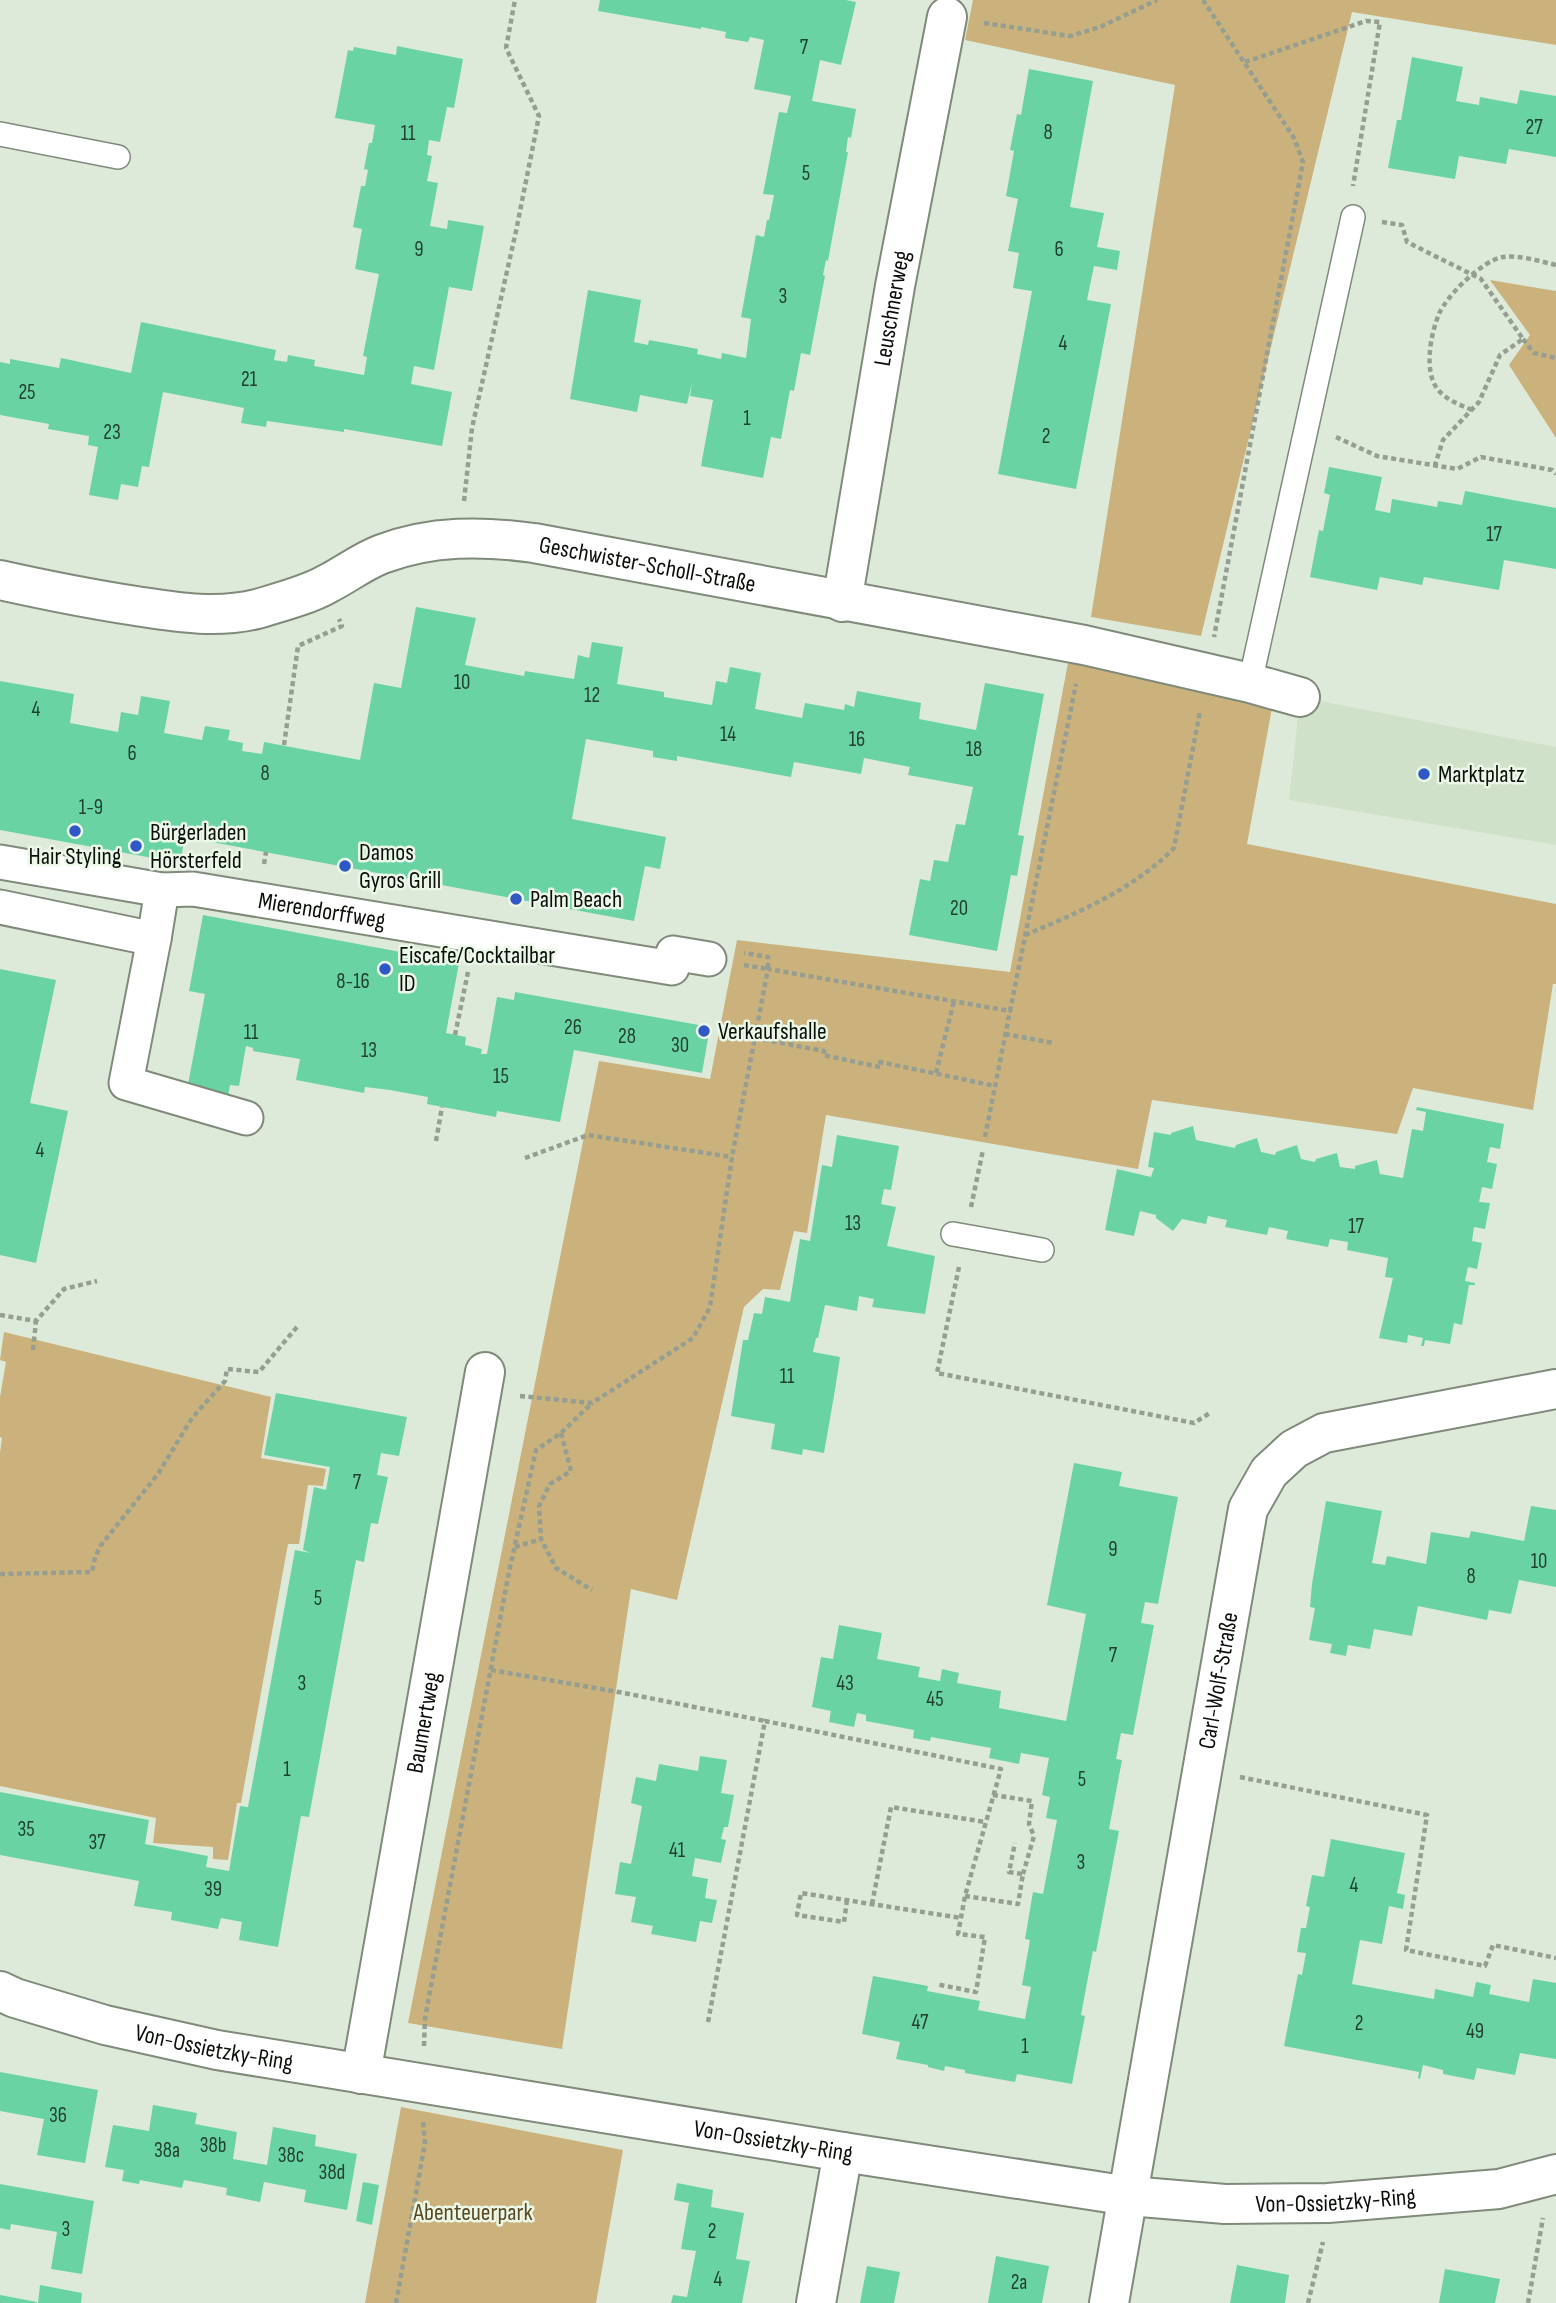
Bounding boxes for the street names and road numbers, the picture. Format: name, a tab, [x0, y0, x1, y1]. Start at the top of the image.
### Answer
street label: Leuschnerweg	[867, 248, 916, 368]
street label: Geschwister-Scholl-Straße	[537, 530, 758, 598]
street label: Mierendorffweg	[256, 885, 388, 935]
street label: Carl-Wolf-Straße	[1192, 1610, 1244, 1751]
street label: Baumertweg	[400, 1670, 446, 1775]
street label: Von-Ossietzky-Ring	[132, 2018, 295, 2077]
street label: Von-Ossietzky-Ring	[692, 2113, 855, 2168]
street label: Von-Ossietzky-Ring	[1255, 2181, 1417, 2218]

